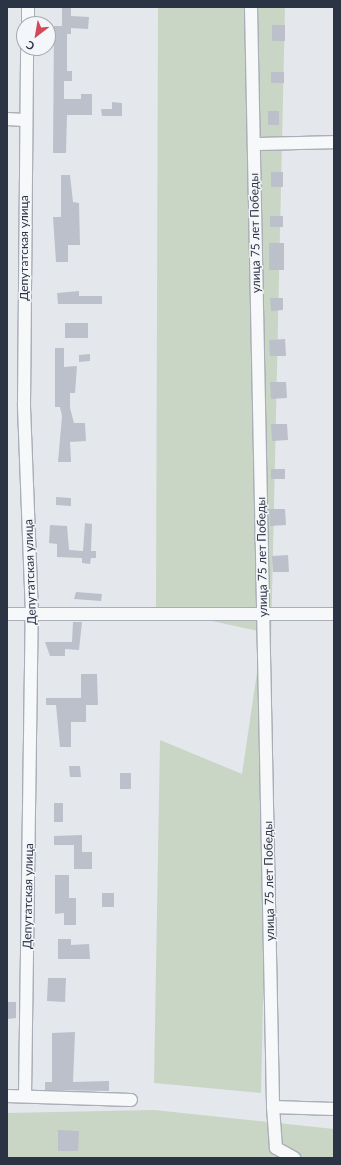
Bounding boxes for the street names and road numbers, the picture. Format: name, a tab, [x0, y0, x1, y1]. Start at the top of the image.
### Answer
street label: улица 75 лет Победы	[247, 173, 263, 293]
street label: Депутатская улица	[17, 195, 31, 301]
street label: улица 75 лет Победы	[254, 497, 270, 617]
street label: Депутатская улица	[21, 519, 39, 625]
street label: улица 75 лет Победы	[261, 821, 277, 941]
street label: Депутатская улица	[20, 843, 36, 949]

